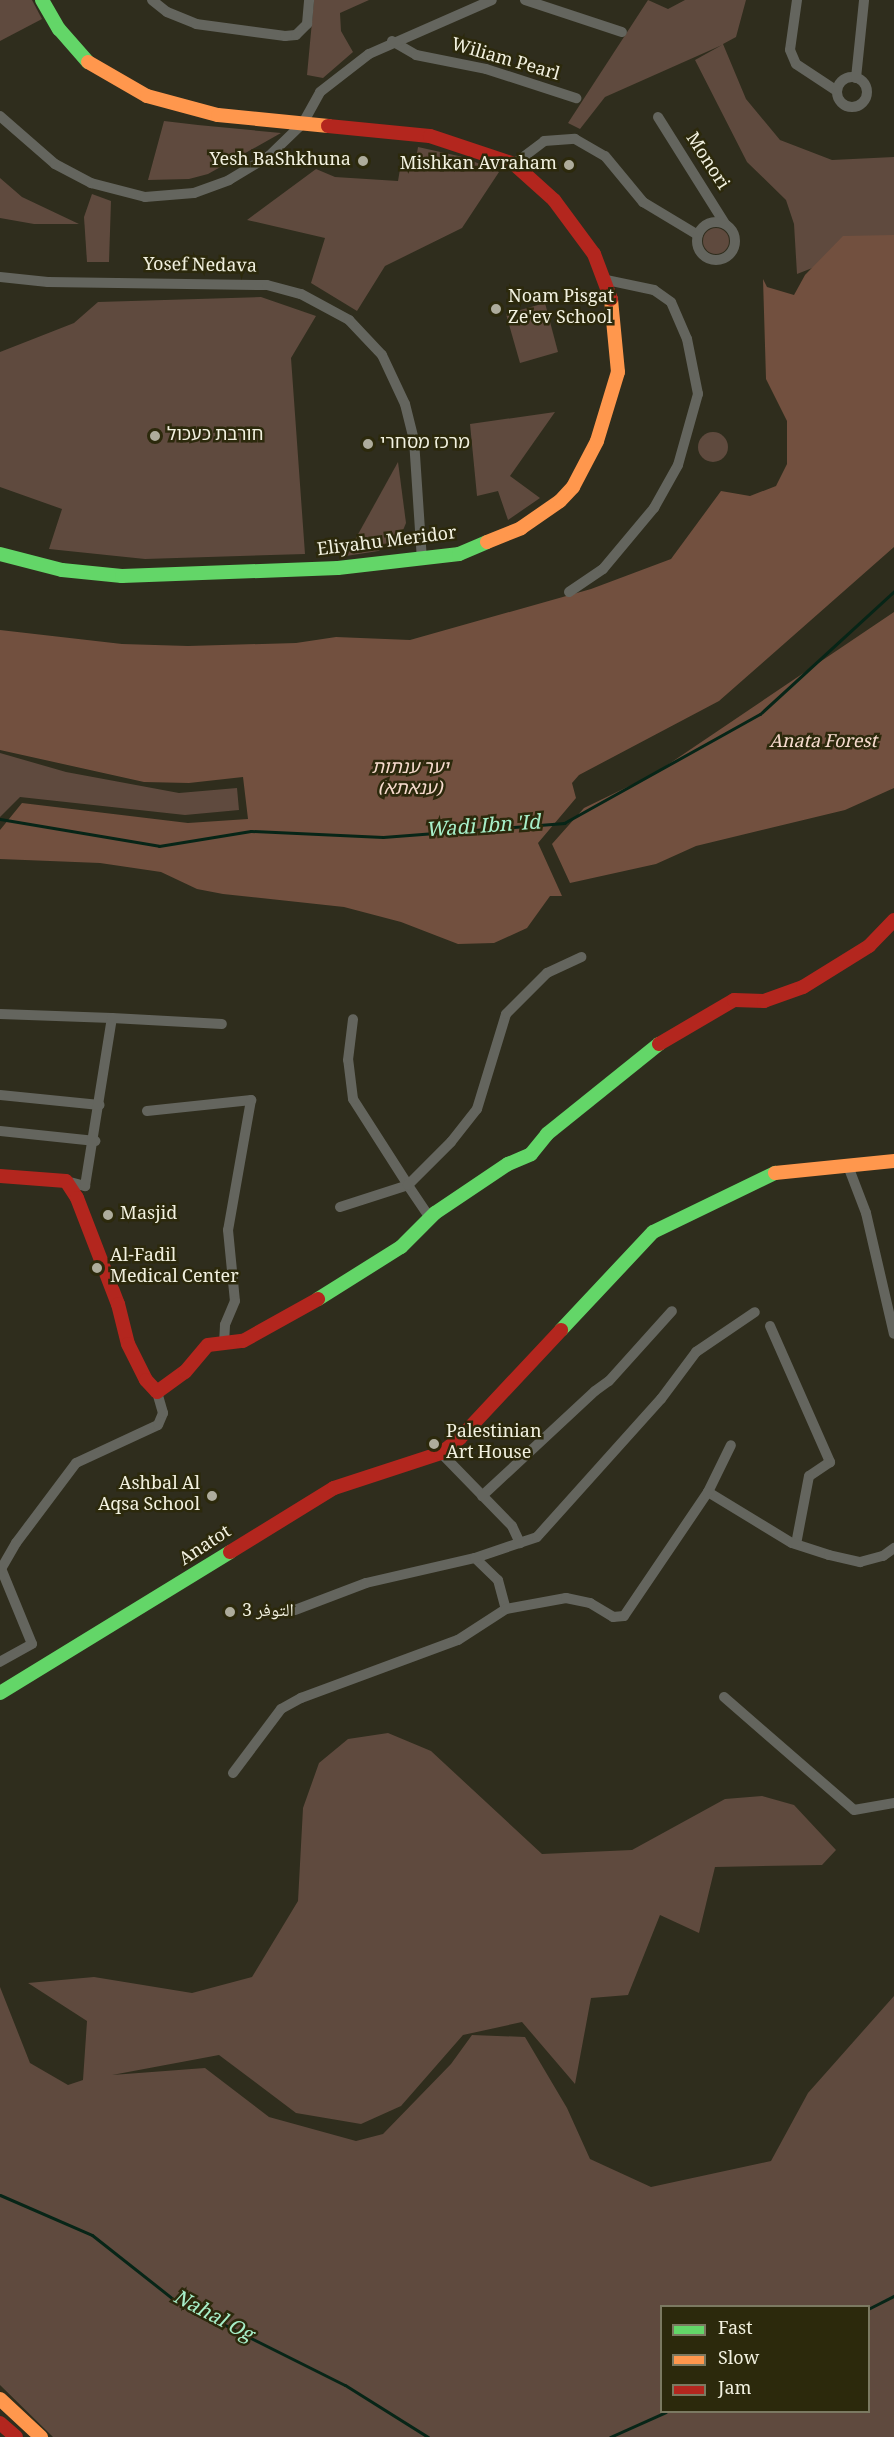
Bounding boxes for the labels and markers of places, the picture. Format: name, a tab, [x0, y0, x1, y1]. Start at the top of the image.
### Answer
place label: Yesh BaShkhuna	[210, 150, 351, 172]
marker: Yesh BaShkhuna	[356, 154, 370, 168]
place label: Mishkan Avraham	[400, 154, 557, 176]
marker: Mishkan Avraham	[562, 158, 576, 172]
place label: Noam Pisgat Ze'ev School	[508, 288, 614, 330]
marker: Noam Pisgat Ze'ev School	[489, 302, 503, 316]
place label: חורבת כעכול	[167, 425, 263, 447]
marker: חורבת כעכול	[148, 429, 162, 443]
place label: מרכז מסחרי	[380, 433, 470, 455]
marker: מרכז מסחרי	[361, 437, 375, 451]
place label: Masjid	[120, 1204, 177, 1226]
marker: Masjid	[101, 1208, 115, 1222]
place label: Al-Fadil Medical Center	[110, 1247, 239, 1290]
marker: Al-Fadil Medical Center	[88, 1259, 106, 1277]
place label: Palestinian Art House	[446, 1423, 542, 1466]
marker: Palestinian Art House	[427, 1437, 441, 1451]
place label: Ashbal Al Aqsa School	[98, 1475, 200, 1518]
marker: Ashbal Al Aqsa School	[205, 1489, 219, 1503]
place label: التوفر 3	[242, 1601, 294, 1623]
marker: التوفر 3	[223, 1605, 237, 1619]

